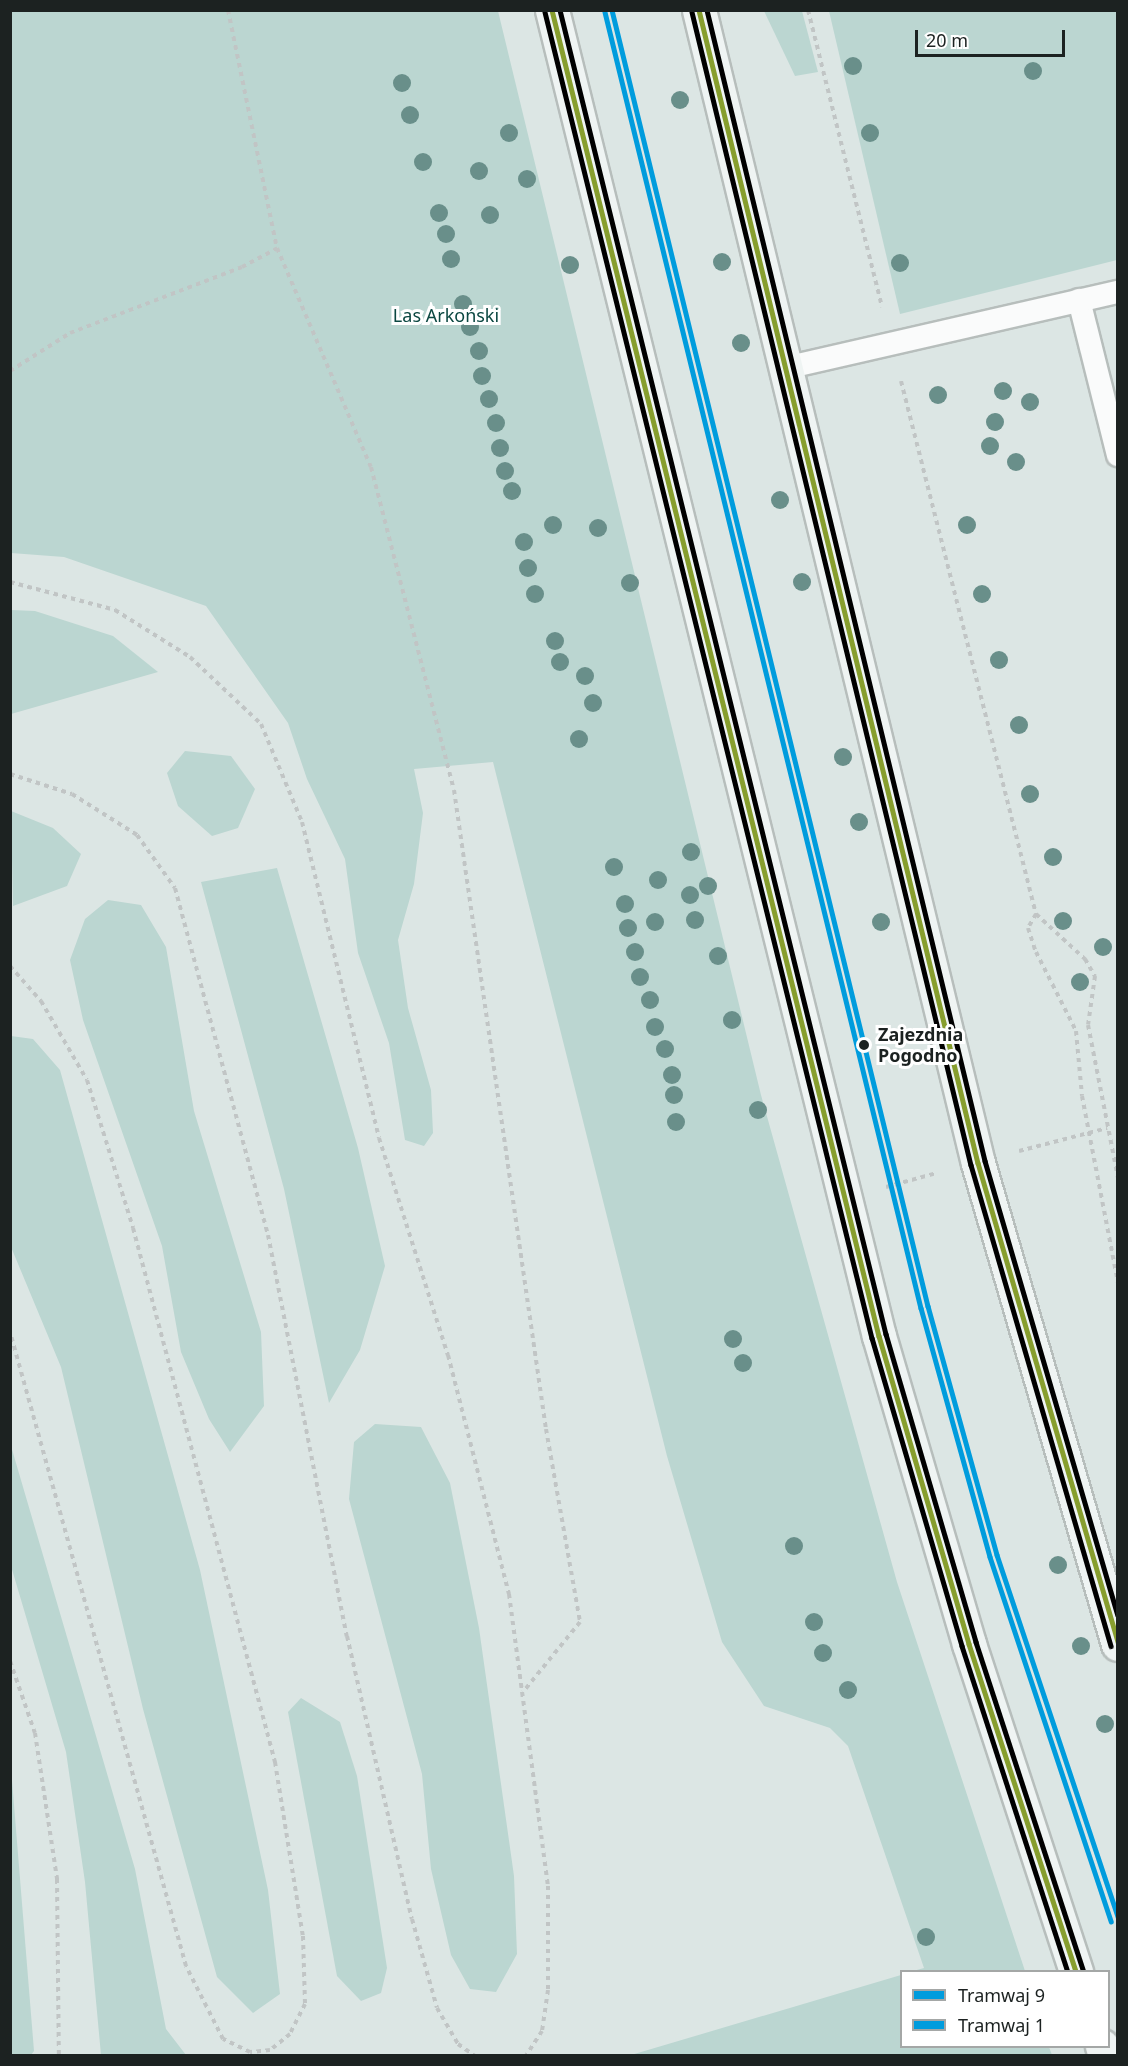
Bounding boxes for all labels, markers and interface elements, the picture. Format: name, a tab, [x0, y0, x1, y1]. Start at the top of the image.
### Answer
scale bar	[918, 18, 1068, 56]
text: 20 m	[926, 28, 968, 52]
park label: Las Arkoński	[393, 304, 499, 326]
place label: Zajezdnia Pogodno	[878, 1024, 963, 1066]
marker: Zajezdnia Pogodno	[855, 1036, 873, 1054]
legend	[900, 1970, 1110, 2048]
text: Tramwaj 9	[958, 1983, 1045, 2007]
text: Tramwaj 1	[958, 2013, 1045, 2037]

